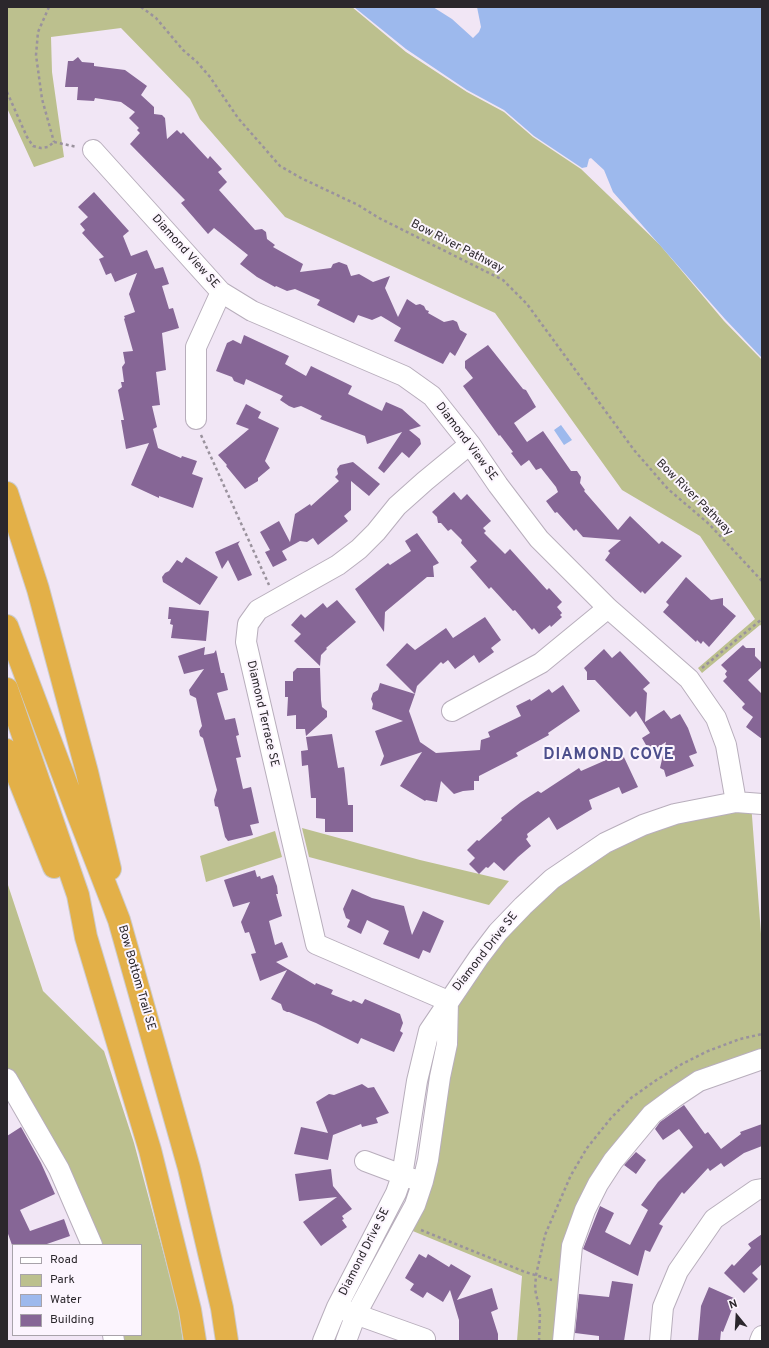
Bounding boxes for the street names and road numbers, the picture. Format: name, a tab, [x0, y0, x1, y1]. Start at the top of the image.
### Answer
street label: Diamond View SE	[148, 212, 222, 292]
street label: Bow River Pathway	[408, 217, 506, 277]
street label: Diamond View SE	[432, 400, 500, 484]
street label: Bow River Pathway	[653, 457, 735, 539]
street label: Diamond Terrace SE	[243, 659, 281, 769]
street label: Diamond Drive SE	[451, 909, 521, 995]
street label: Bow Bottom Trail SE	[114, 924, 158, 1032]
street label: Diamond Drive SE	[337, 1206, 393, 1298]

